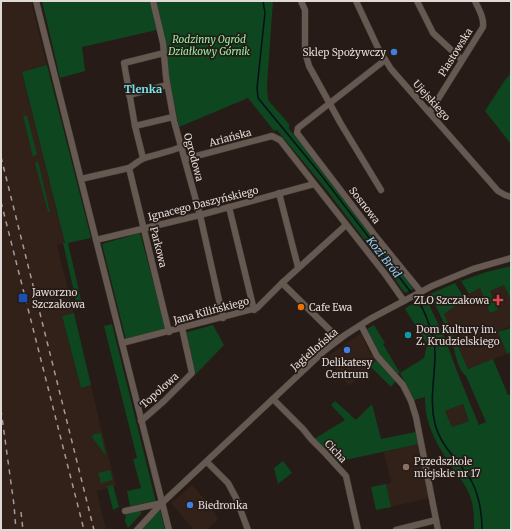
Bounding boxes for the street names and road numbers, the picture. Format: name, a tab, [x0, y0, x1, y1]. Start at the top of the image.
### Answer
street label: Piastowska	[435, 25, 476, 79]
street label: Ujejskiego	[410, 77, 453, 123]
street label: Ariańska	[207, 125, 253, 150]
street label: Ogrodowa	[181, 132, 206, 183]
street label: Ignacego Daszyńskiego	[147, 183, 260, 223]
street label: Sosnowa	[346, 184, 383, 227]
street label: Parkowa	[147, 225, 170, 269]
street label: Jana Kilińskiego	[171, 294, 251, 327]
street label: Jagiellońska	[287, 325, 341, 374]
street label: Topolowa	[137, 369, 182, 411]
street label: Cicha	[322, 437, 350, 466]

